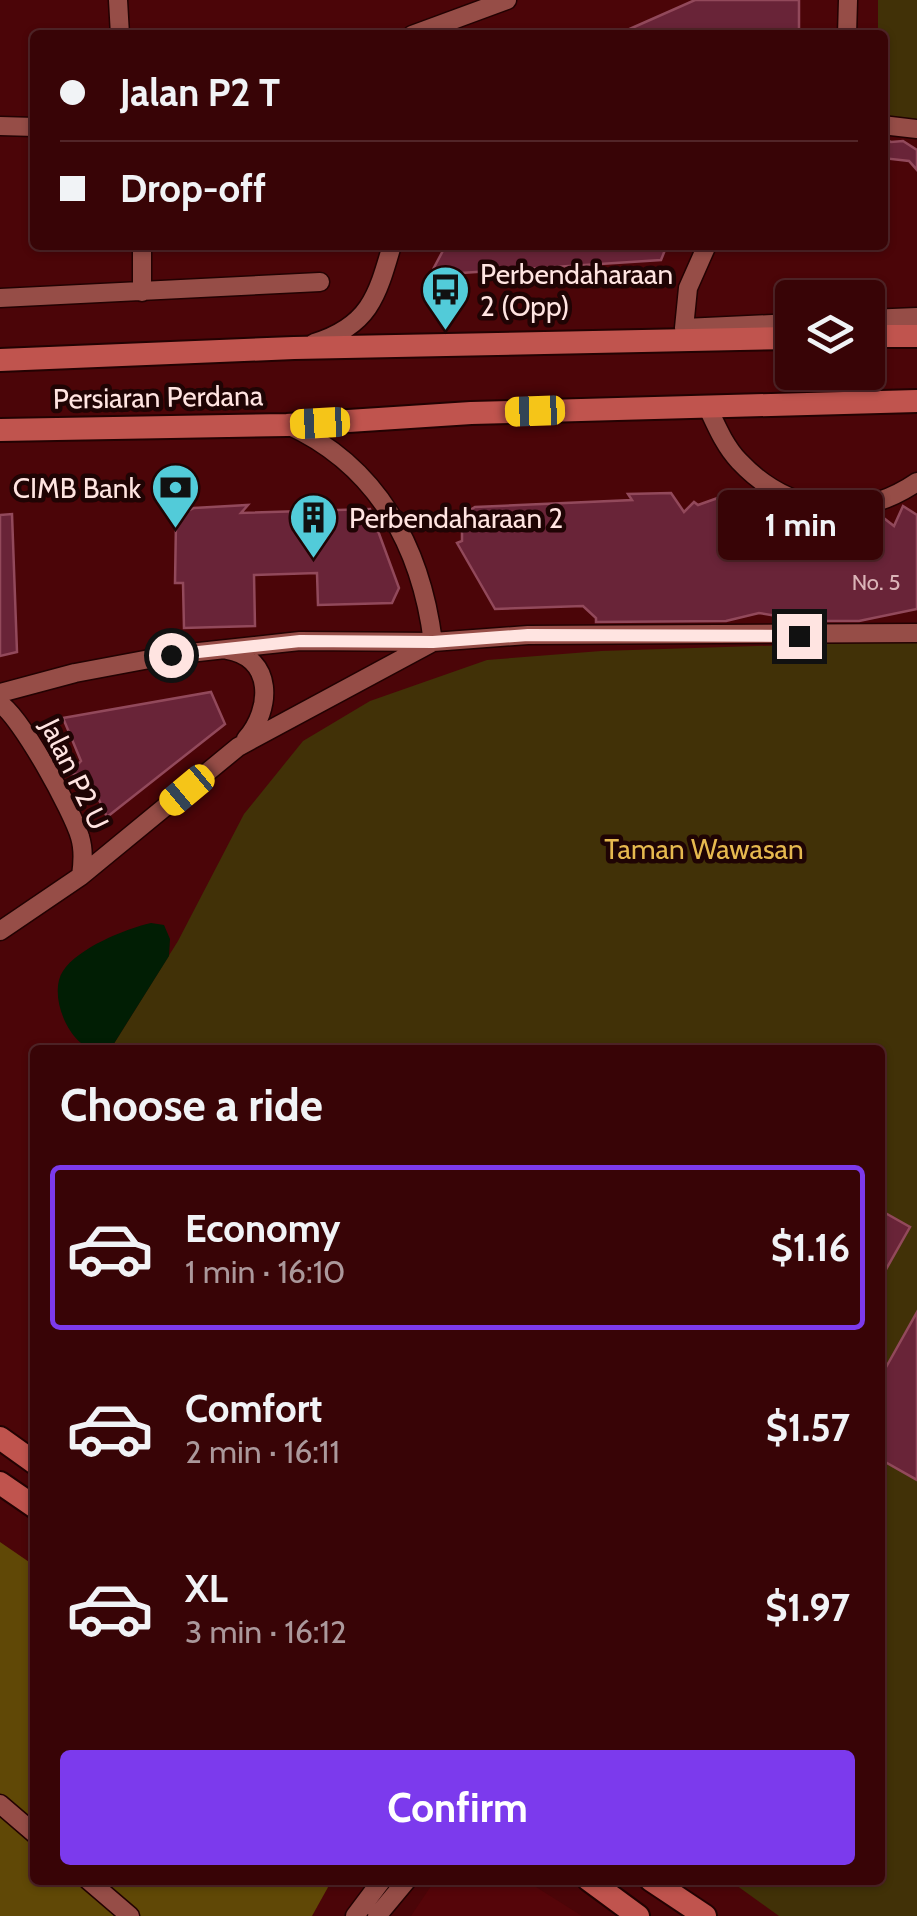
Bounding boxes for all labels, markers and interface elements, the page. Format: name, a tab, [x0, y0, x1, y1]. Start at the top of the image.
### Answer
text: Jalan P2 T	[120, 69, 280, 116]
text: Drop-off	[120, 165, 266, 212]
place label: Perbendaharaan 2 (Opp)	[480, 257, 673, 323]
bus stop icon: Perbendaharaan 2 (Opp)	[419, 264, 471, 332]
map controls	[775, 280, 885, 390]
button: layers	[775, 280, 885, 390]
street label: Persiaran Perdana	[53, 378, 264, 416]
car	[504, 395, 566, 427]
car	[289, 406, 351, 440]
bank icon: CIMB Bank	[150, 462, 202, 530]
place label: CIMB Bank	[13, 471, 141, 505]
callout: 1 min	[716, 491, 882, 561]
building icon: Perbendaharaan 2	[288, 492, 340, 560]
place label: Perbendaharaan 2	[349, 501, 563, 535]
text: 1 min	[764, 505, 837, 544]
house number: No. 5	[852, 569, 900, 596]
route end	[777, 614, 822, 659]
route start	[149, 633, 194, 678]
street label: Jalan P2 U	[33, 712, 116, 835]
car	[154, 759, 220, 821]
park label: Taman Wawasan	[604, 832, 804, 866]
text: Choose a ride	[60, 1078, 323, 1132]
icon: car	[65, 1203, 155, 1293]
text: Economy	[185, 1205, 340, 1252]
text: $1.16	[771, 1224, 850, 1271]
text: 1 min · 16:10	[185, 1252, 345, 1291]
icon: car	[65, 1383, 155, 1473]
text: Comfort	[185, 1385, 322, 1432]
text: $1.57	[766, 1404, 850, 1451]
text: 2 min · 16:11	[185, 1432, 340, 1471]
icon: car	[65, 1563, 155, 1653]
text: XL	[185, 1565, 228, 1612]
text: $1.97	[765, 1584, 850, 1631]
text: 3 min · 16:12	[185, 1612, 347, 1651]
button: Confirm	[60, 1750, 855, 1865]

